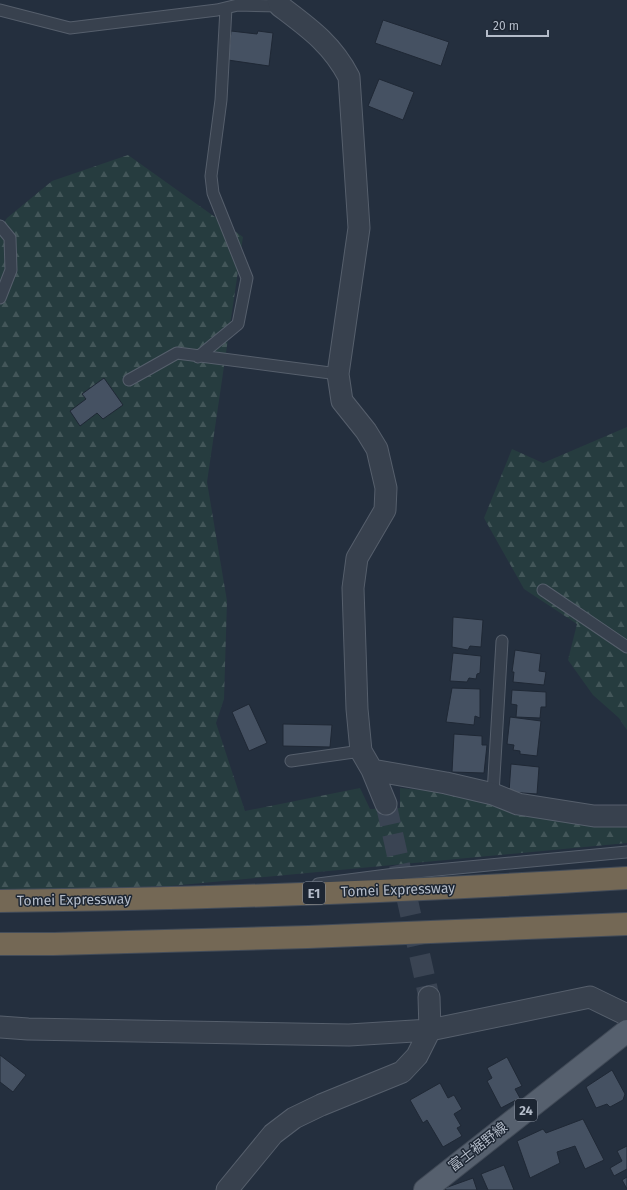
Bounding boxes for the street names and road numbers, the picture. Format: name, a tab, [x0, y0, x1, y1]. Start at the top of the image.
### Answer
street label: Tomei Expressway	[341, 880, 455, 900]
road number: E1	[303, 882, 325, 904]
street label: Tomei Expressway	[17, 891, 131, 909]
road number: 24	[515, 1099, 537, 1121]
street label: 富士裾野線	[445, 1119, 511, 1175]

